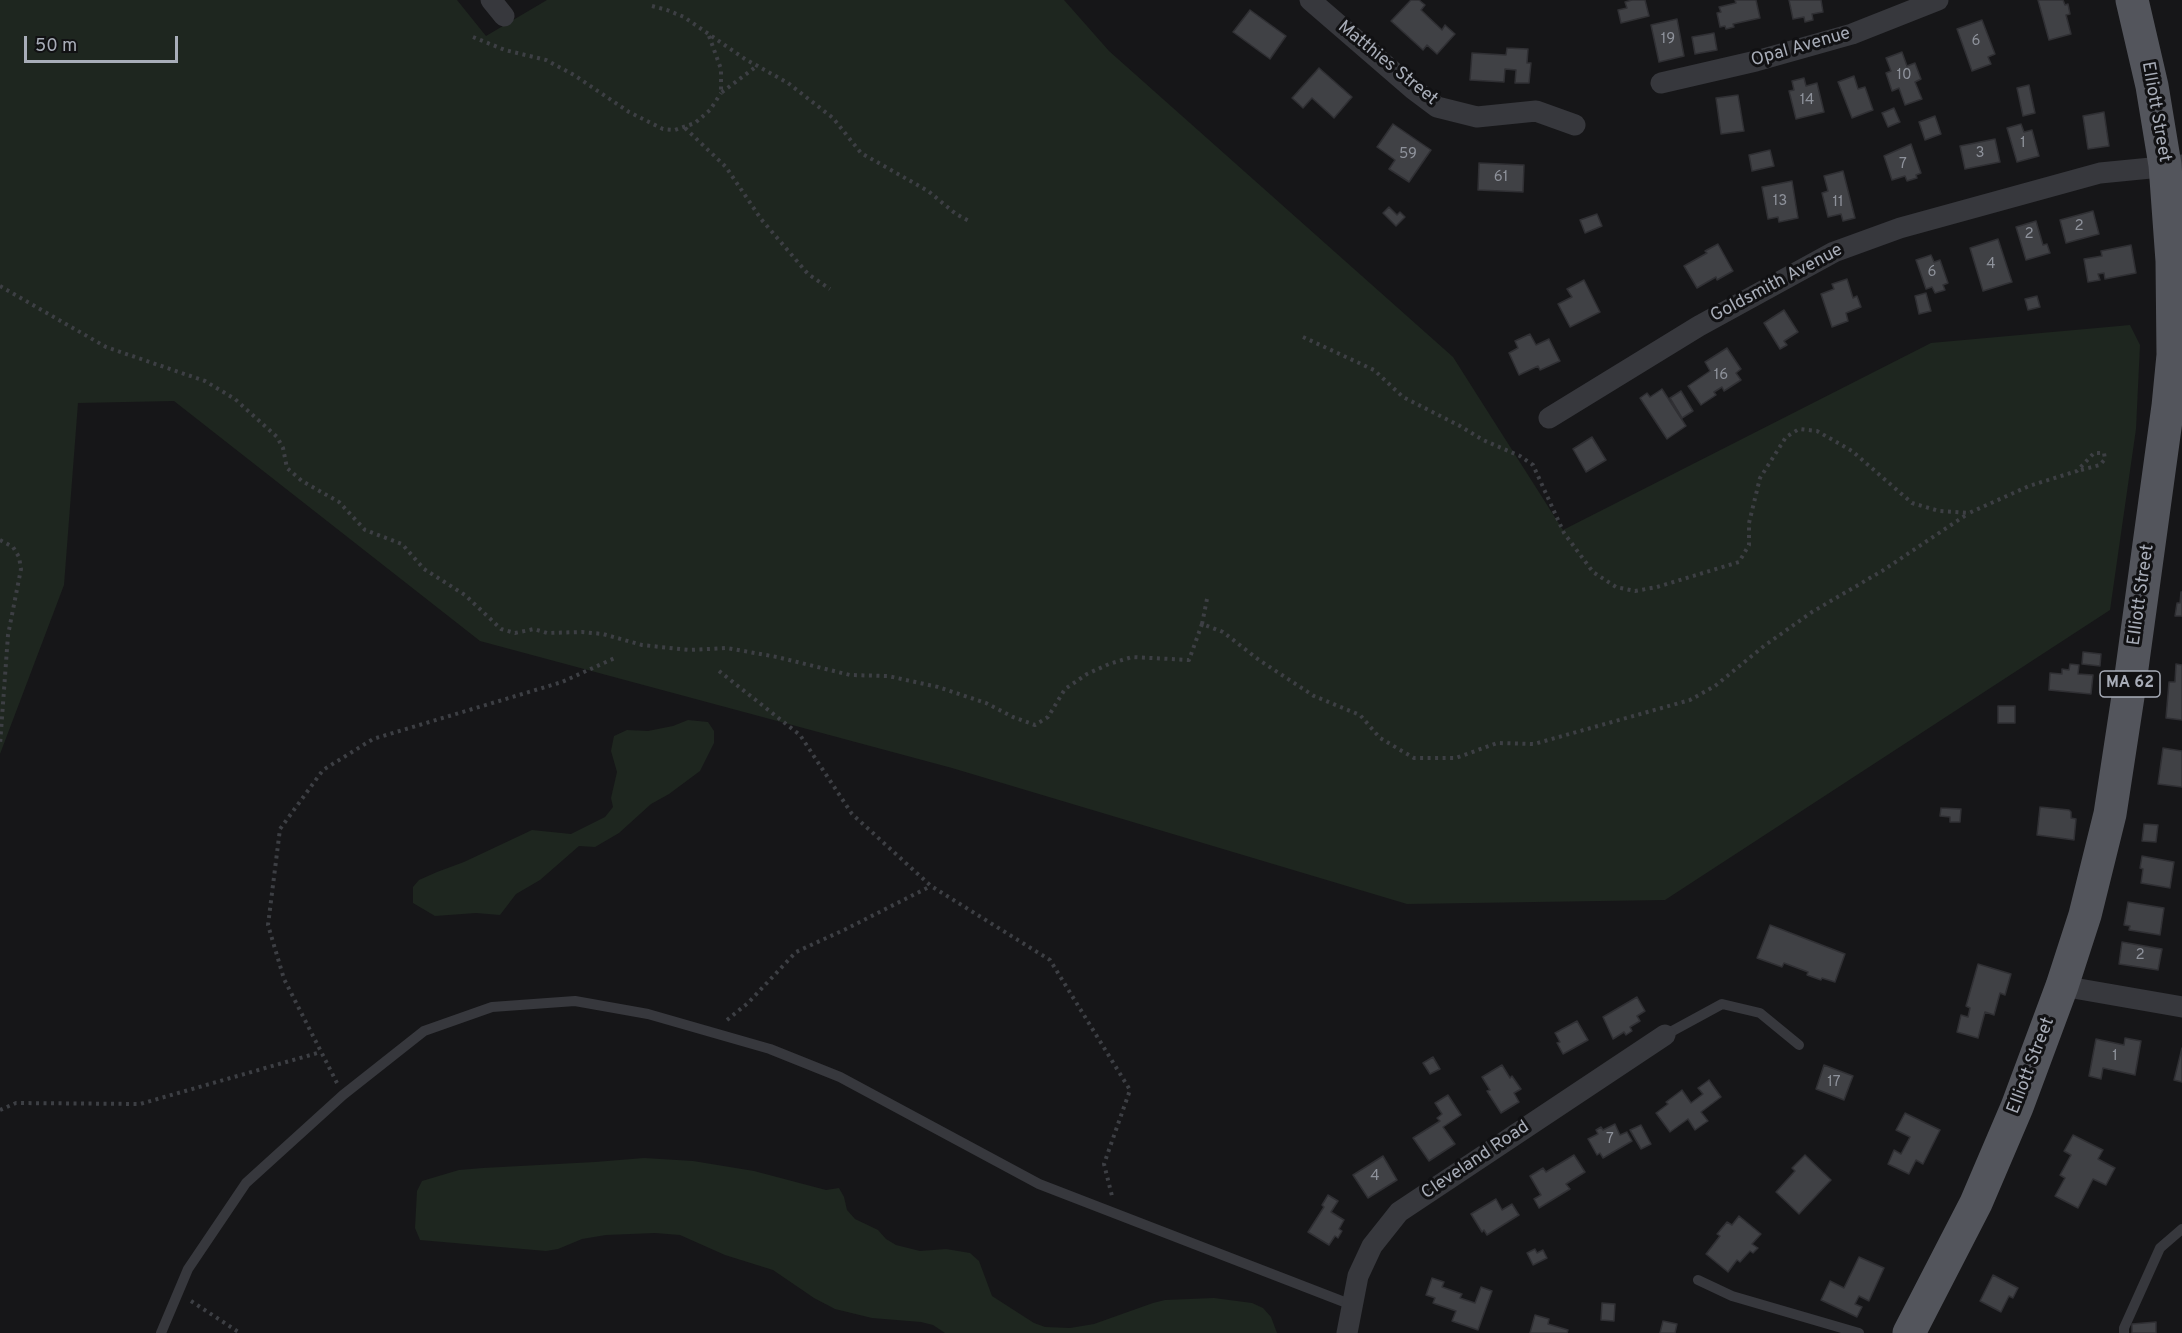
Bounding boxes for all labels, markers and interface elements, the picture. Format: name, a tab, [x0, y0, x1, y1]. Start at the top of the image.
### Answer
street label: Matthies Street	[1333, 17, 1441, 111]
scale bar	[27, 24, 182, 62]
street label: Opal Avenue	[1749, 24, 1853, 72]
house number: 19	[1661, 31, 1675, 49]
house number: 6	[1972, 33, 1980, 51]
text: 50 m	[35, 35, 77, 58]
street label: Elliott Street	[2136, 60, 2174, 164]
house number: 10	[1896, 67, 1912, 85]
house number: 14	[1800, 92, 1814, 110]
house number: 1	[2020, 135, 2026, 153]
house number: 3	[1975, 145, 1985, 163]
house number: 59	[1399, 146, 1417, 164]
house number: 7	[1899, 156, 1907, 174]
house number: 61	[1494, 169, 1508, 187]
house number: 13	[1773, 193, 1787, 211]
house number: 11	[1832, 194, 1844, 212]
house number: 2	[2074, 218, 2084, 236]
house number: 2	[2024, 226, 2034, 244]
street label: Goldsmith Avenue	[1707, 240, 1847, 328]
house number: 4	[1986, 256, 1996, 274]
house number: 6	[1928, 264, 1936, 282]
house number: 16	[1714, 367, 1728, 385]
street label: Elliott Street	[2124, 543, 2160, 647]
road number: MA 62	[2100, 671, 2160, 697]
house number: 2	[2135, 947, 2145, 965]
street label: Elliott Street	[2004, 1015, 2060, 1117]
house number: 1	[2112, 1048, 2118, 1066]
house number: 17	[1827, 1074, 1841, 1092]
street label: Cleveland Road	[1418, 1117, 1534, 1205]
house number: 7	[1606, 1131, 1614, 1149]
house number: 4	[1370, 1168, 1380, 1186]

